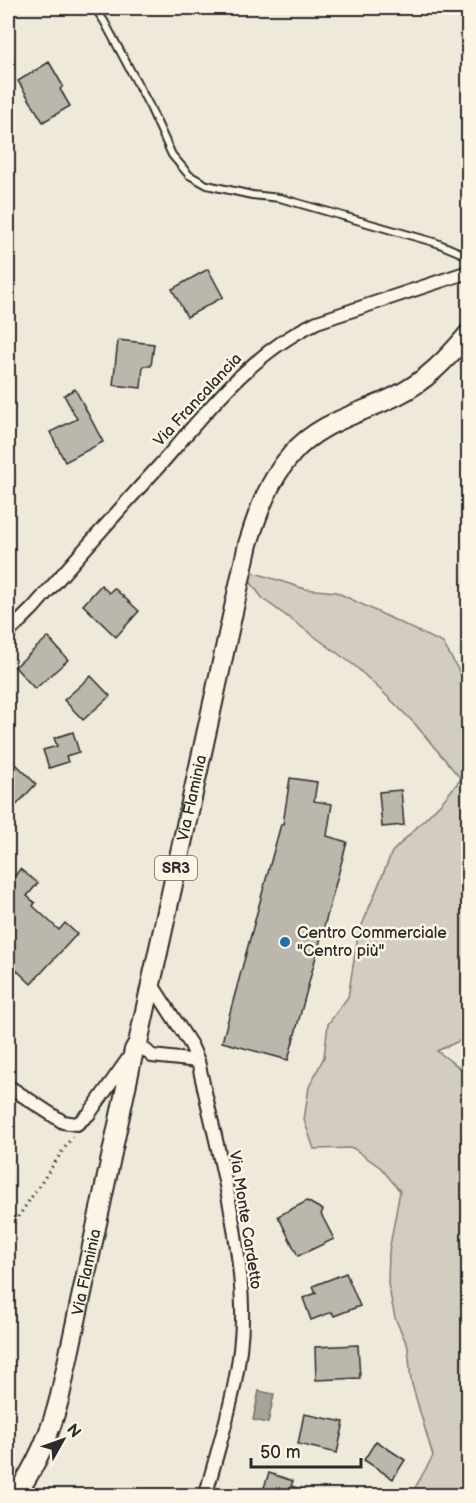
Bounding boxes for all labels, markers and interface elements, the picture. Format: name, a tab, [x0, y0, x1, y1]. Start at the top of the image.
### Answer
street label: Via Francalancia	[150, 349, 246, 451]
street label: Via Flaminia	[173, 753, 211, 843]
road number: SR3	[155, 856, 197, 880]
place label: Centro Commerciale "Centro più"	[297, 924, 447, 961]
marker: Centro Commerciale "Centro più"	[278, 935, 292, 949]
street label: Via Monte Cardetto	[225, 1149, 265, 1291]
street label: Via Flaminia	[68, 1227, 105, 1317]
north arrow	[33, 1410, 93, 1470]
text: N	[62, 1421, 84, 1442]
scale bar	[251, 1431, 360, 1469]
text: 50 m	[260, 1442, 301, 1463]

